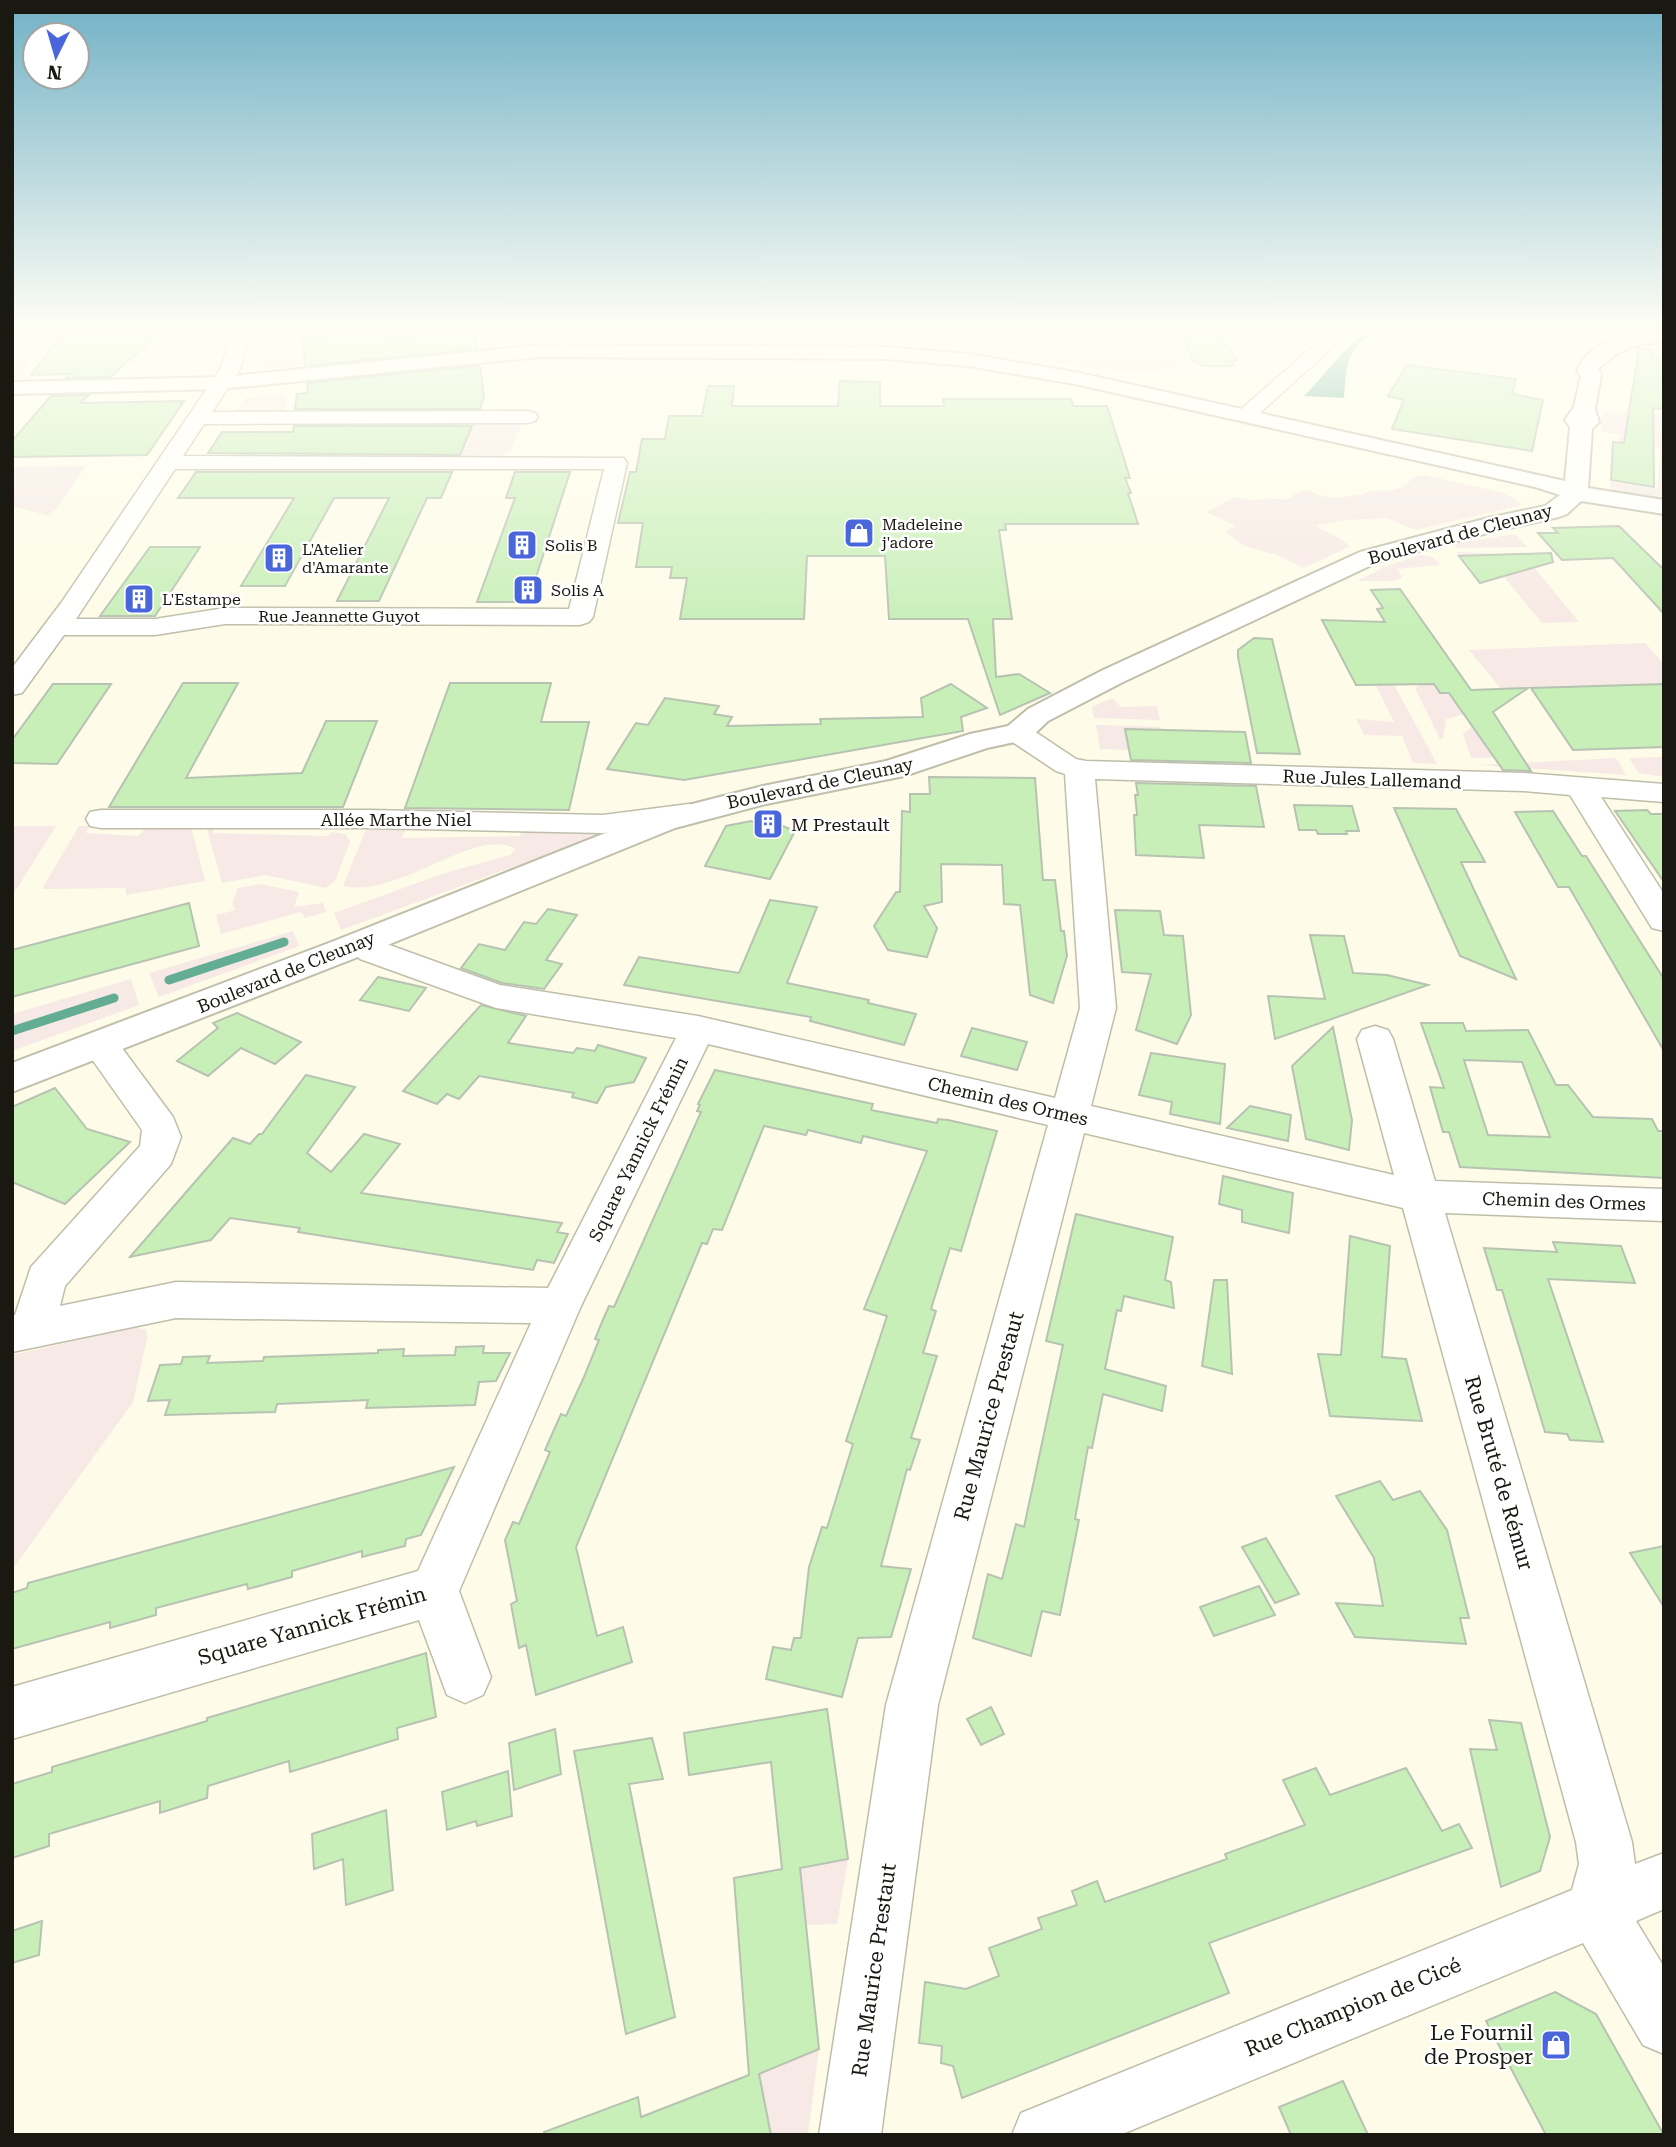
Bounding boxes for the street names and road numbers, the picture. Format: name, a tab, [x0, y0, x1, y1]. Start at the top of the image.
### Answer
street label: Boulevard de Cleunay	[1366, 499, 1555, 569]
street label: Rue Jeannette Guyot	[258, 607, 420, 626]
street label: Boulevard de Cleunay	[725, 753, 915, 813]
street label: Rue Jules Lallemand	[1282, 765, 1462, 793]
street label: Allée Marthe Niel	[321, 809, 472, 830]
street label: Boulevard de Cleunay	[194, 927, 378, 1017]
street label: Square Yannick Frémin	[584, 1053, 692, 1245]
street label: Chemin des Ormes	[926, 1072, 1090, 1130]
street label: Chemin des Ormes	[1482, 1188, 1646, 1214]
street label: Rue Maurice Prestaut	[950, 1309, 1029, 1523]
street label: Rue Bruté de Rémur	[1460, 1373, 1538, 1573]
street label: Square Yannick Frémin	[195, 1582, 429, 1670]
street label: Rue Maurice Prestaut	[847, 1861, 901, 2078]
street label: Rue Champion de Cicé	[1241, 1953, 1465, 2061]

